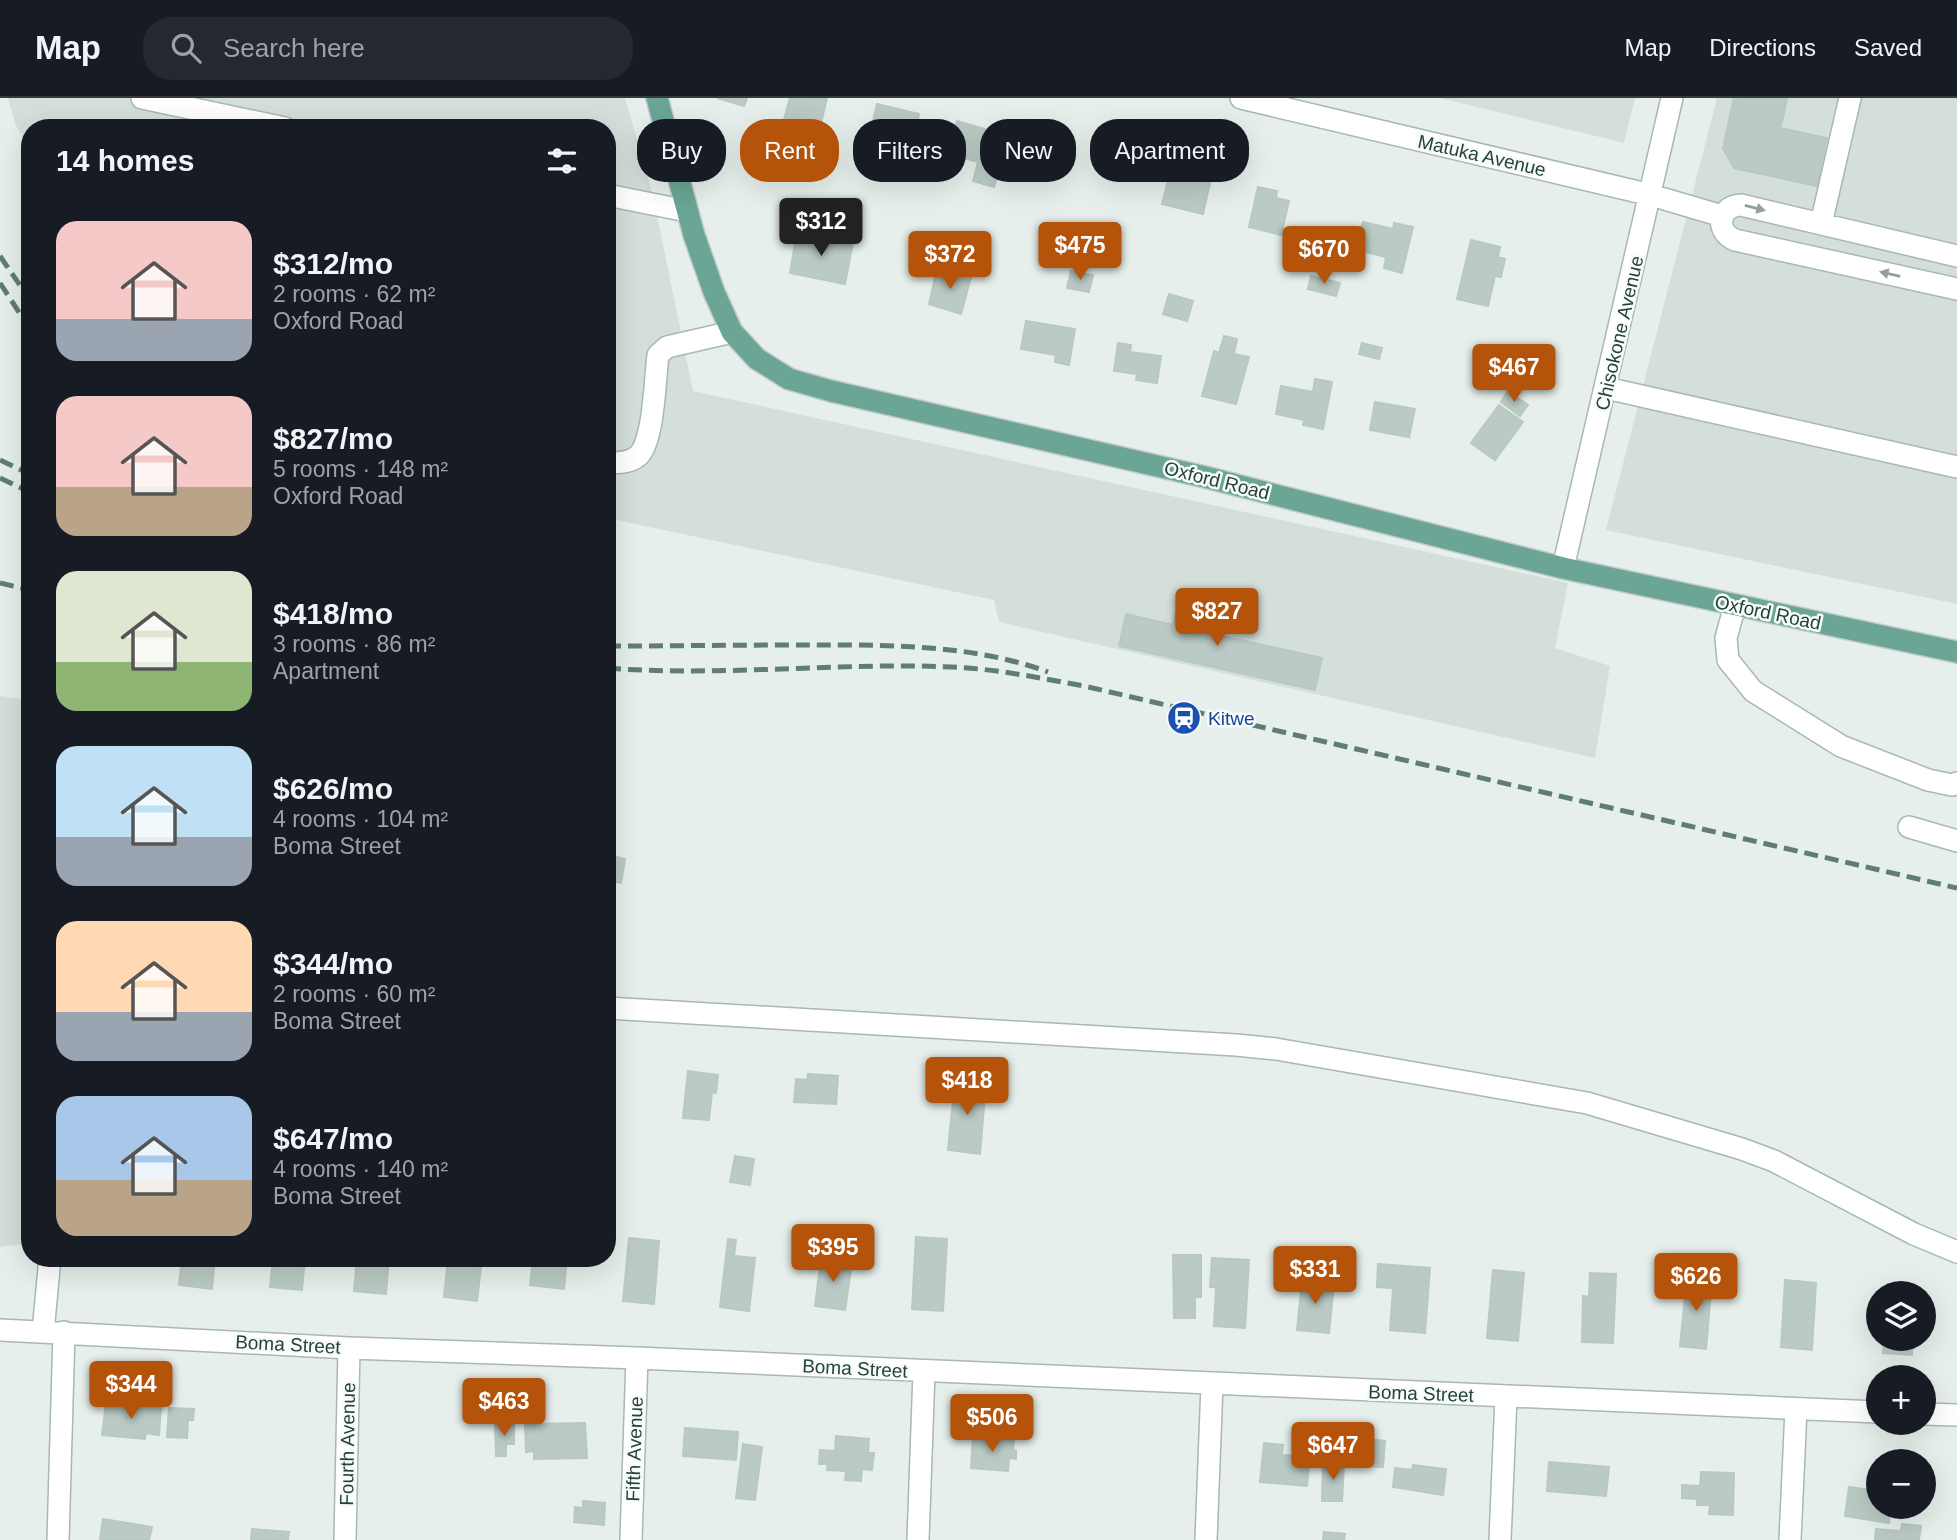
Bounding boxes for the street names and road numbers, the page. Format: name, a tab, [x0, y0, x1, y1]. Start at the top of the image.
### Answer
street label: Matuka Avenue	[1416, 131, 1548, 180]
street label: Chisokone Avenue	[1591, 254, 1648, 413]
street label: Oxford Road	[1162, 457, 1272, 504]
street label: Oxford Road	[1713, 591, 1823, 634]
street label: Boma Street	[235, 1331, 342, 1358]
street label: Boma Street	[802, 1355, 909, 1382]
street label: Boma Street	[1368, 1381, 1475, 1406]
street label: Fourth Avenue	[336, 1382, 359, 1506]
street label: Fifth Avenue	[622, 1396, 647, 1502]

